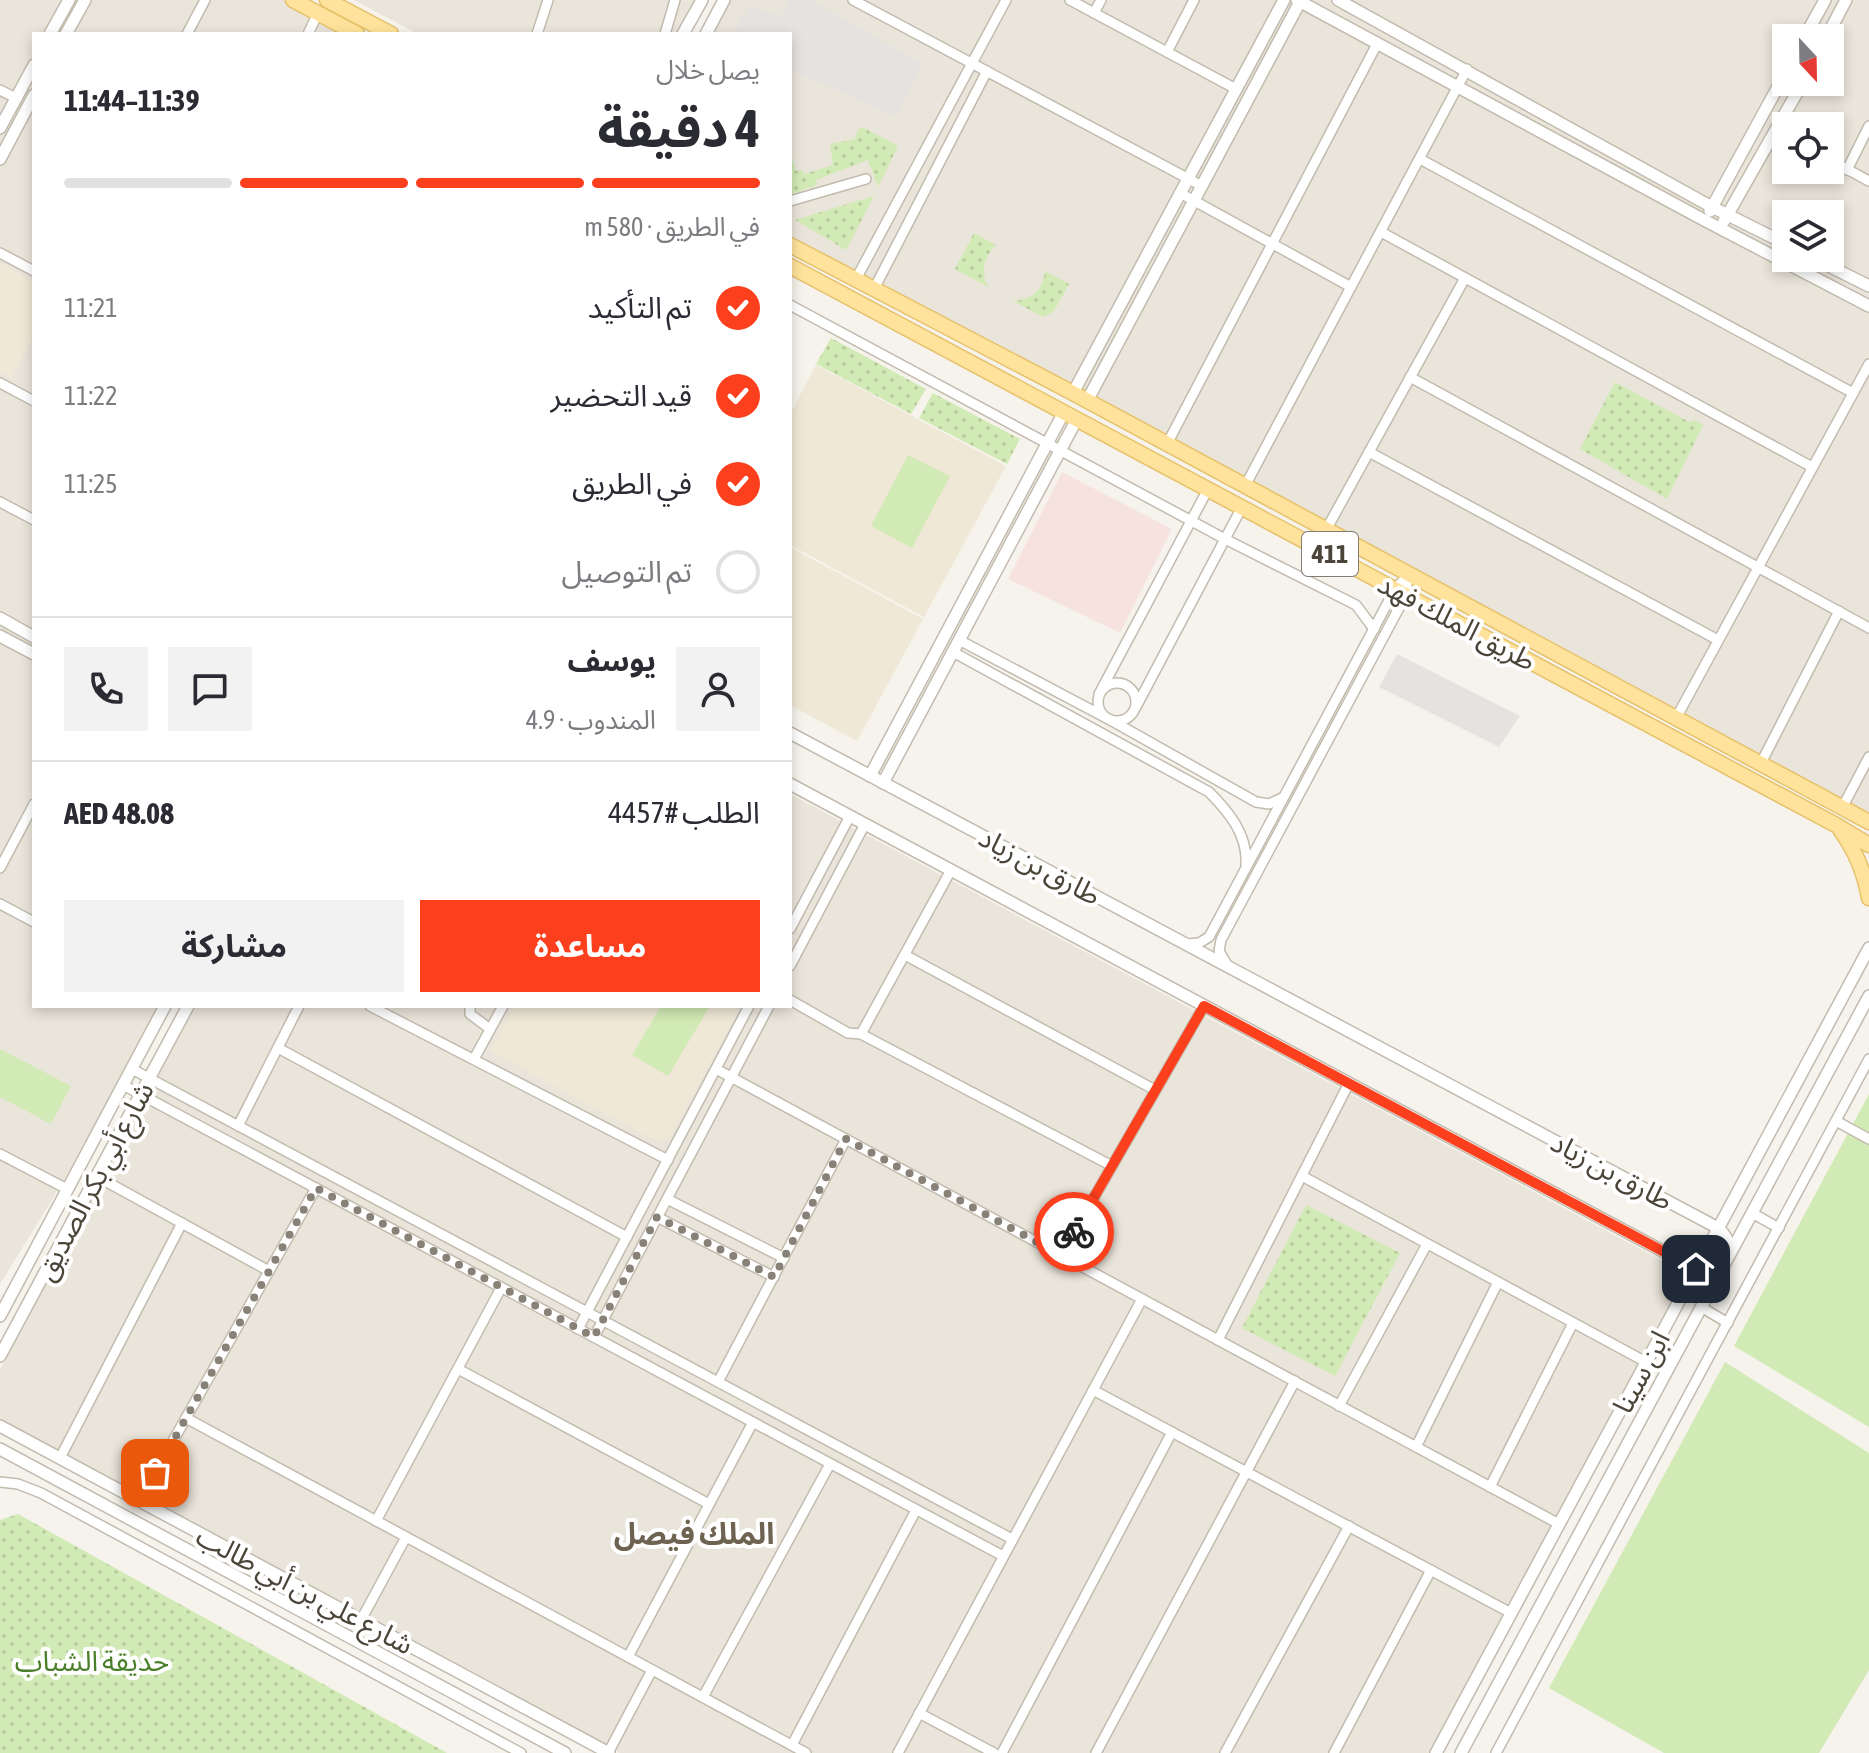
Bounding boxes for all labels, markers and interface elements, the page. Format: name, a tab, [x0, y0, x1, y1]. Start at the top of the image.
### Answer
north arrow	[1772, 24, 1844, 96]
map controls	[1772, 24, 1844, 272]
text: يصل خلال	[656, 55, 760, 85]
text: 11:39–11:44	[64, 83, 200, 117]
text: 4 دقيقة	[598, 98, 760, 158]
button: locate	[1772, 112, 1844, 184]
button: layers	[1772, 200, 1844, 272]
text: في الطريق · 580 m	[584, 212, 760, 242]
icon: check	[716, 286, 760, 330]
text: تم التأكيد	[588, 290, 692, 324]
text: 11:21	[64, 293, 118, 323]
icon: check	[716, 374, 760, 418]
text: قيد التحضير	[551, 378, 692, 412]
text: 11:22	[64, 381, 118, 411]
icon: check	[716, 462, 760, 506]
text: في الطريق	[572, 466, 692, 500]
text: 11:25	[64, 469, 118, 499]
road number: 411	[1302, 532, 1358, 576]
text: تم التوصيل	[562, 554, 692, 588]
street label: طريق الملك فهد	[1372, 567, 1541, 679]
text: يوسف	[568, 643, 656, 677]
button: phone	[64, 647, 148, 731]
button: chat	[168, 647, 252, 731]
button: person	[676, 647, 760, 731]
text: المندوب · 4.9	[526, 705, 656, 735]
text: الطلب #4457	[608, 795, 760, 829]
text: AED 48.08	[64, 796, 174, 830]
street label: طارق بن زياد	[973, 821, 1106, 912]
button: مشاركة	[64, 900, 404, 992]
button: مساعدة	[420, 900, 760, 992]
street label: شارع أبي بكر الصديق	[27, 1076, 165, 1288]
street label: طارق بن زياد	[1545, 1126, 1678, 1217]
courier	[1034, 1192, 1114, 1272]
icon: bike	[1052, 1210, 1096, 1254]
pin	[1662, 1235, 1730, 1303]
icon: home	[1674, 1247, 1718, 1291]
street label: ابن سينا	[1606, 1325, 1677, 1419]
pin	[121, 1439, 189, 1507]
icon: bag	[133, 1451, 177, 1495]
district label: الملك فيصل	[614, 1516, 774, 1551]
street label: شارع علي بن أبي طالب	[189, 1518, 419, 1665]
park label: حديقة الشباب	[15, 1645, 169, 1677]

